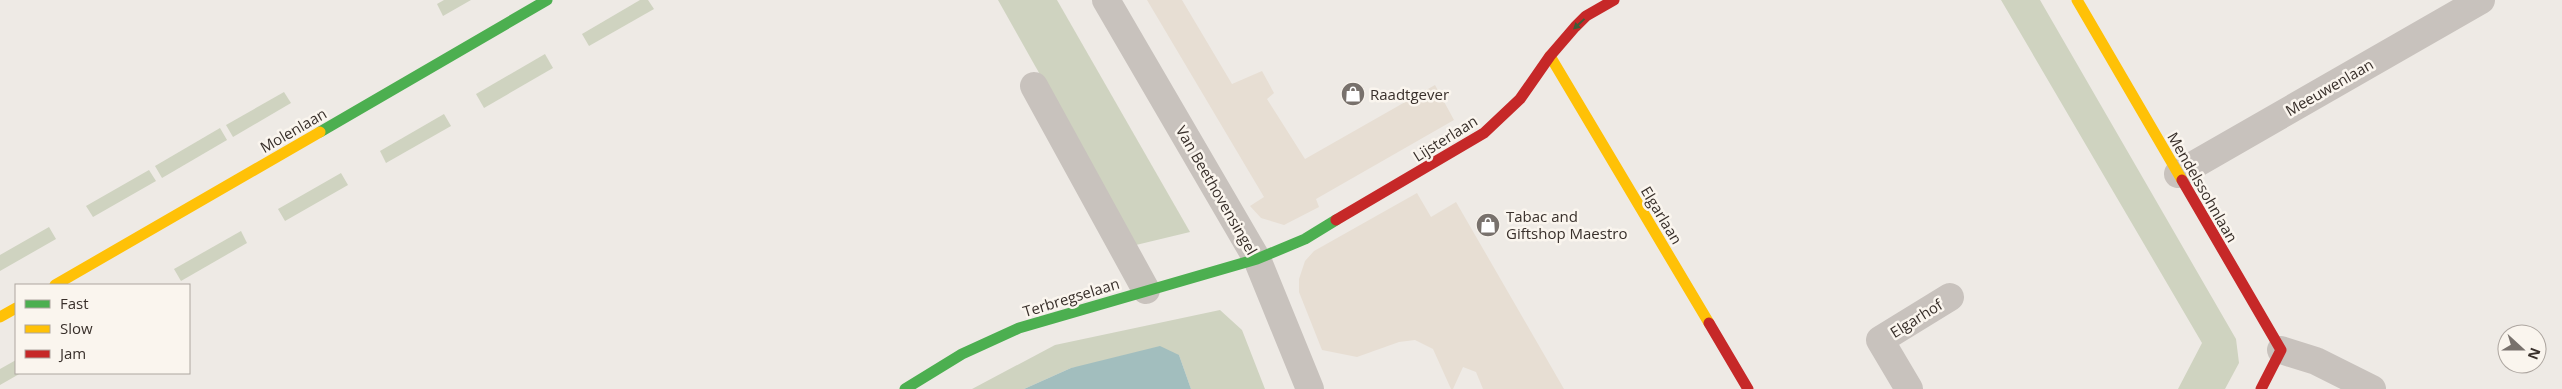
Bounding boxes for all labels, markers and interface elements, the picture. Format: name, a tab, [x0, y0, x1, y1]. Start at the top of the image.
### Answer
one-way arrow	[1573, 18, 1585, 30]
street label: Meeuwenlaan	[2281, 54, 2377, 120]
shop icon: Raadtgever	[1340, 81, 1366, 107]
place label: Raadtgever	[1370, 84, 1449, 104]
street label: Molenlaan	[256, 103, 330, 157]
street label: Lijsterlaan	[1409, 110, 1481, 166]
street label: Van Beethovensingel	[1172, 122, 1262, 258]
street label: Mendelssohnlaan	[2163, 128, 2243, 246]
street label: Elgarlaan	[1637, 182, 1687, 248]
place label: Tabac and Giftshop Maestro	[1506, 206, 1627, 243]
shop icon: Tabac and Giftshop Maestro	[1475, 212, 1501, 238]
street label: Terbregselaan	[1020, 273, 1122, 321]
legend	[15, 284, 190, 374]
text: Fast	[60, 293, 89, 313]
street label: Elgarhof	[1886, 294, 1947, 342]
text: Slow	[60, 318, 93, 338]
north arrow	[2497, 324, 2547, 374]
text: Jam	[58, 343, 86, 363]
text: N	[2524, 345, 2546, 363]

